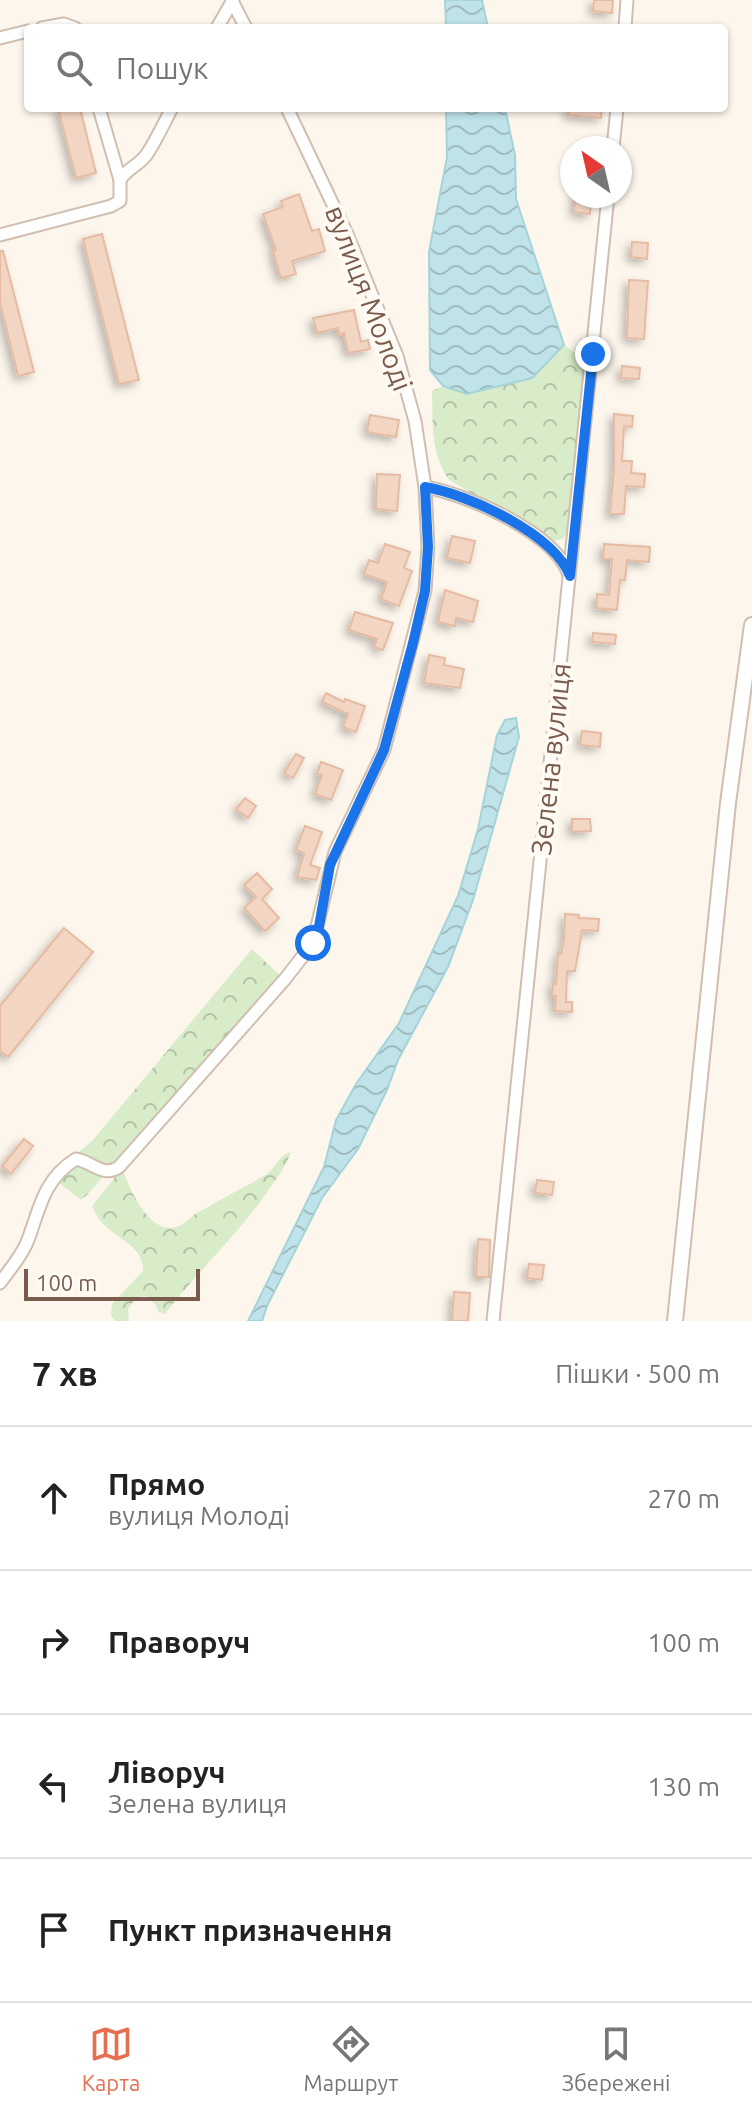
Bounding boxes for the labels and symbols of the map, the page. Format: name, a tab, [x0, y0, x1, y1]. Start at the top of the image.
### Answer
north arrow	[560, 136, 632, 208]
street label: вулиця Молоді	[320, 201, 419, 395]
route end	[575, 336, 611, 372]
street label: Зелена вулиця	[525, 661, 576, 857]
route start	[295, 925, 331, 961]
scale bar	[24, 1265, 200, 1301]

